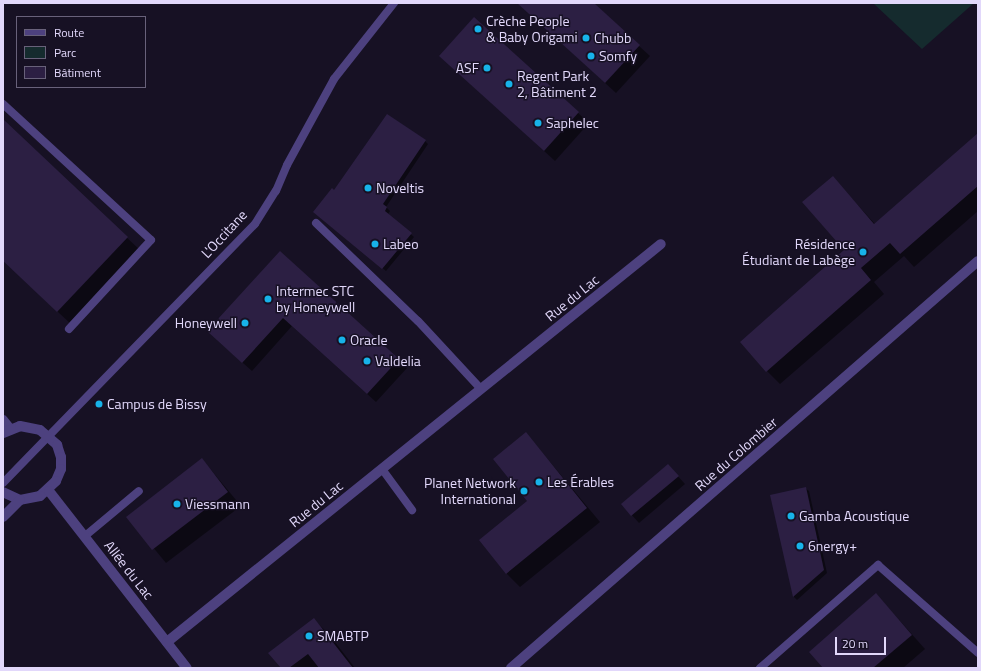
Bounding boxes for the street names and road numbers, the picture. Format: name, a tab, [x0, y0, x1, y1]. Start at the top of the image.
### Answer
street label: L'Occitane	[198, 207, 250, 261]
street label: Rue du Lac	[542, 271, 602, 325]
street label: Rue du Colombier	[691, 414, 781, 494]
street label: Rue du Lac	[286, 477, 346, 531]
street label: Allée du Lac	[101, 537, 157, 603]

